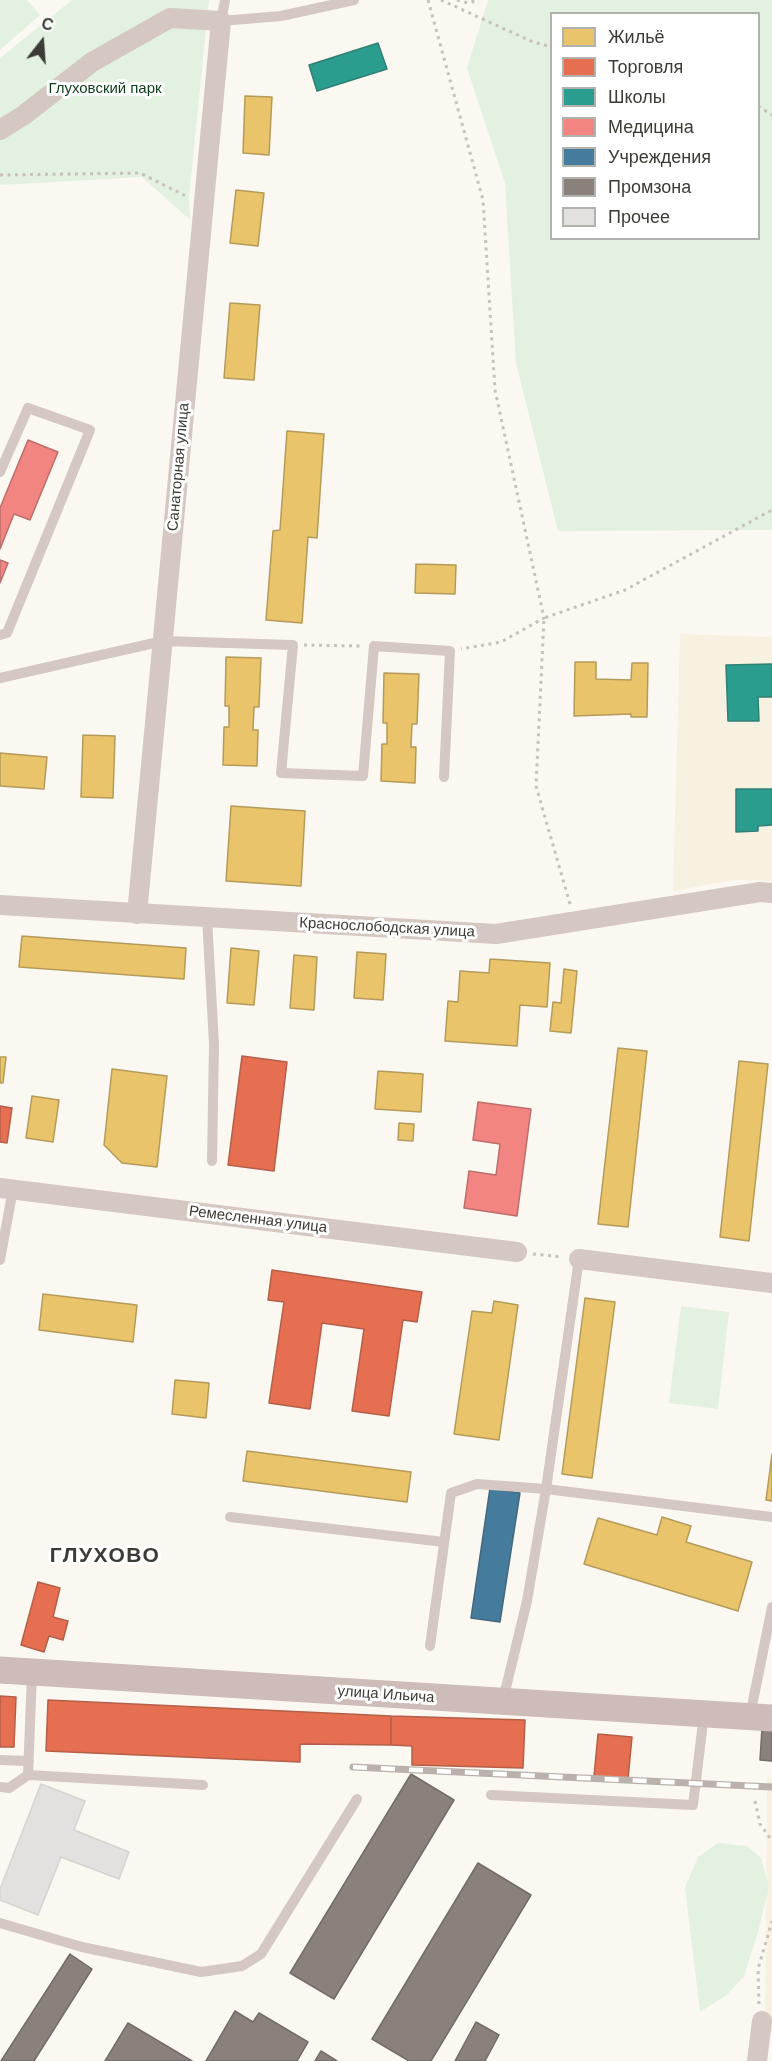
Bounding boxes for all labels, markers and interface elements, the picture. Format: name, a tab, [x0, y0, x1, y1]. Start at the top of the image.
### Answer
north arrow	[12, 12, 72, 72]
legend	[550, 12, 760, 240]
text: С	[39, 13, 56, 36]
text: Жильё	[608, 25, 665, 49]
text: Торговля	[608, 55, 683, 79]
park label: Глуховский парк	[48, 80, 162, 98]
text: Школы	[608, 85, 666, 109]
text: Медицина	[608, 115, 694, 139]
text: Учреждения	[608, 145, 711, 169]
text: Промзона	[608, 175, 691, 199]
text: Прочее	[608, 205, 670, 229]
street label: Санаторная улица	[164, 402, 194, 532]
street label: Краснослободская улица	[299, 914, 475, 942]
street label: Ремесленная улица	[188, 1203, 328, 1237]
district label: ГЛУХОВО	[50, 1543, 160, 1569]
street label: улица Ильича	[337, 1683, 435, 1707]

